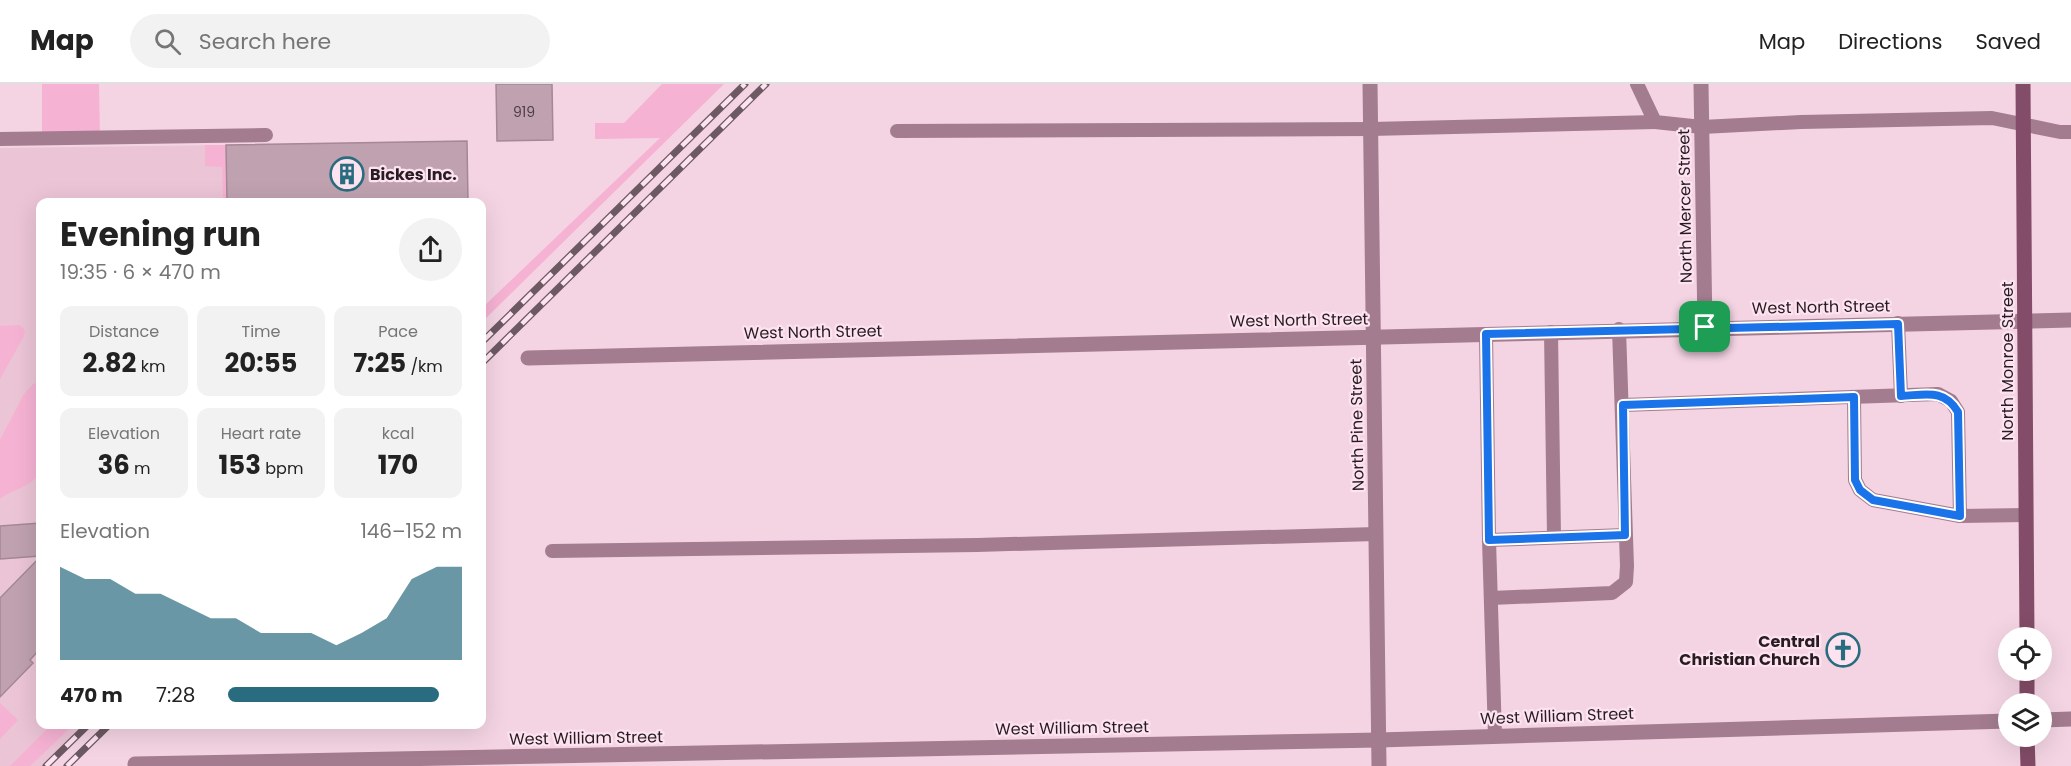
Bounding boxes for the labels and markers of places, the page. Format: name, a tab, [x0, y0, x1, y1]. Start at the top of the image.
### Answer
building icon: Bickes Inc.	[329, 156, 365, 192]
place label: Bickes Inc.	[370, 163, 457, 186]
pin	[1679, 301, 1730, 352]
place label: Central Christian Church	[1679, 630, 1820, 671]
church icon: Central Christian Church	[1825, 632, 1861, 668]

